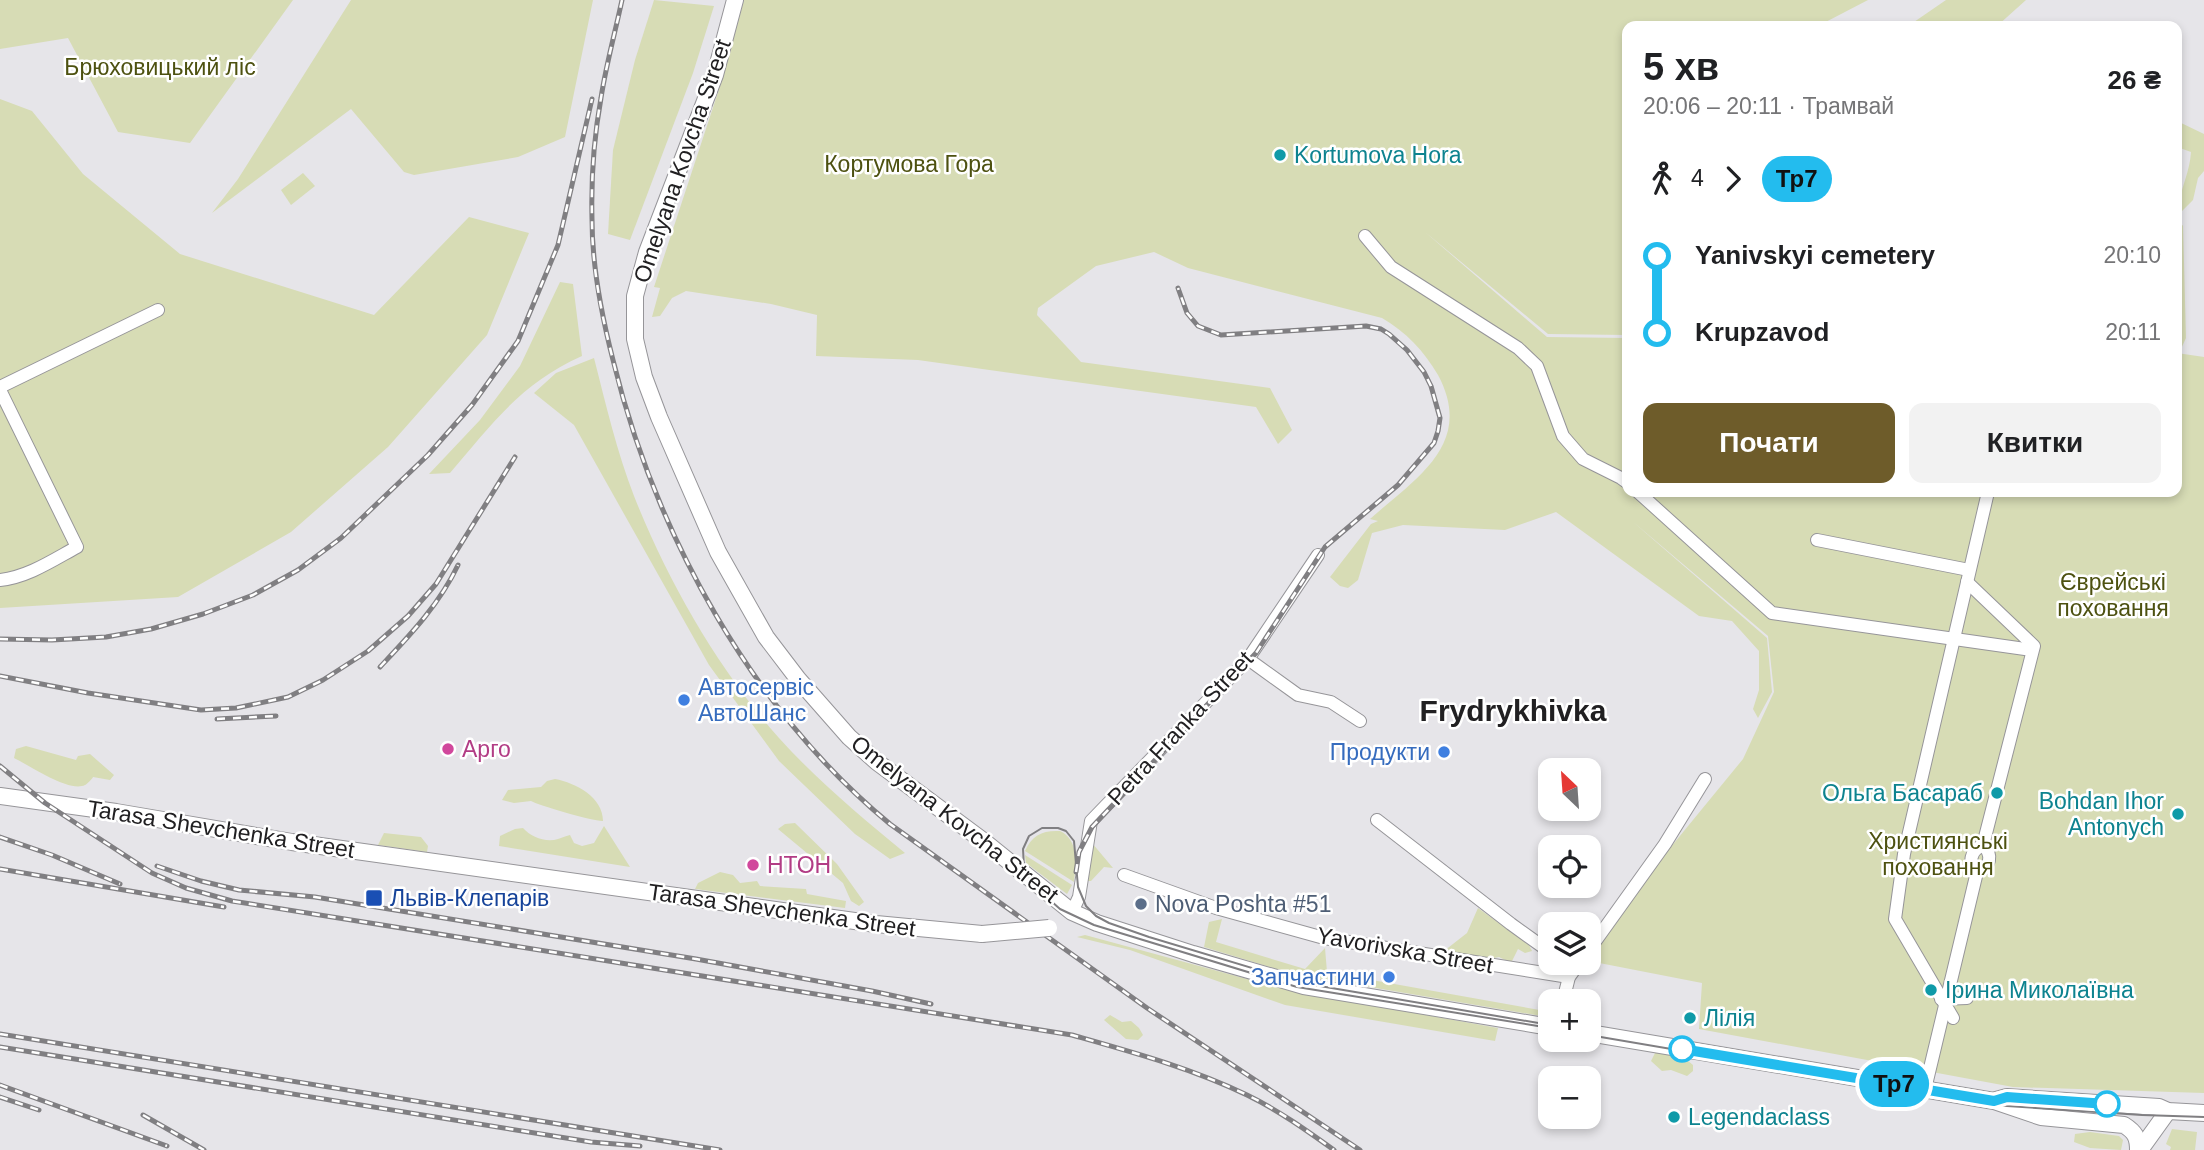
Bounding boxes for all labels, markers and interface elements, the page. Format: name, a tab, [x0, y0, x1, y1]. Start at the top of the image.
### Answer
street label: Omelyana Kovcha Street	[628, 35, 736, 286]
text: 5 хв	[1643, 46, 1719, 88]
park label: Брюховицький ліс	[64, 54, 256, 80]
text: 26 ₴	[2108, 65, 2161, 95]
text: 20:06 – 20:11 · Трамвай	[1643, 93, 1894, 119]
place label: Kortumova Hora	[1294, 142, 1462, 168]
marker: Kortumova Hora	[1272, 147, 1288, 163]
park label: Кортумова Гора	[824, 151, 994, 177]
icon: walk	[1643, 160, 1681, 198]
icon: forward	[1714, 160, 1752, 198]
text: 4	[1691, 165, 1704, 191]
text: Тр7	[1776, 165, 1818, 192]
text: Yanivskyi cemetery	[1695, 240, 1935, 270]
text: 20:10	[2103, 242, 2161, 268]
text: Krupzavod	[1695, 317, 1829, 347]
text: 20:11	[2105, 319, 2161, 345]
button: Почати	[1643, 403, 1895, 483]
button: Квитки	[1909, 403, 2161, 483]
park label: Єврейські поховання	[2057, 569, 2169, 621]
street label: Petra Franka Street	[1102, 645, 1258, 810]
place label: Автосервіс АвтоШанс	[698, 674, 814, 726]
marker: Автосервіс АвтоШанс	[676, 692, 692, 708]
district label: Frydrykhivka	[1420, 694, 1607, 727]
street label: Omelyana Kovcha Street	[846, 730, 1064, 908]
place label: Арго	[462, 736, 511, 762]
place label: Продукти	[1330, 739, 1430, 765]
marker: Арго	[440, 741, 456, 757]
marker: Продукти	[1436, 744, 1452, 760]
north arrow	[1538, 758, 1601, 821]
map controls	[1538, 758, 1601, 1129]
place label: Ольга Басараб	[1822, 780, 1983, 806]
marker: Ольга Басараб	[1989, 785, 2005, 801]
place label: Bohdan Ihor Antonych	[2039, 788, 2164, 840]
street label: Tarasa Shevchenka Street	[86, 795, 357, 863]
marker: Bohdan Ihor Antonych	[2170, 806, 2186, 822]
park label: Християнські поховання	[1868, 828, 2008, 880]
button: locate	[1538, 835, 1601, 898]
place label: НТОН	[767, 852, 831, 878]
marker: НТОН	[745, 857, 761, 873]
street label: Tarasa Shevchenka Street	[647, 878, 918, 942]
place label: Львів-Клепарів	[390, 885, 549, 911]
marker: Львів-Клепарів	[364, 888, 384, 908]
place label: Nova Poshta #51	[1155, 891, 1331, 917]
marker: Nova Poshta #51	[1133, 896, 1149, 912]
button: layers	[1538, 912, 1601, 975]
street label: Yavorivska Street	[1315, 922, 1496, 978]
place label: Запчастини	[1251, 964, 1375, 990]
marker: Запчастини	[1381, 969, 1397, 985]
place label: Ірина Миколаївна	[1945, 977, 2134, 1003]
marker: Ірина Миколаївна	[1923, 982, 1939, 998]
button: +	[1538, 989, 1601, 1052]
place label: Лілія	[1704, 1005, 1755, 1031]
marker: Лілія	[1682, 1010, 1698, 1026]
unlabelled marker	[1669, 1036, 1695, 1062]
line badge: Тр7	[1854, 1061, 1934, 1107]
button: −	[1538, 1066, 1601, 1129]
text: Тр7	[1873, 1070, 1915, 1097]
unlabelled marker	[2094, 1091, 2120, 1117]
place label: Legendaclass	[1688, 1104, 1830, 1130]
marker: Legendaclass	[1666, 1109, 1682, 1125]

